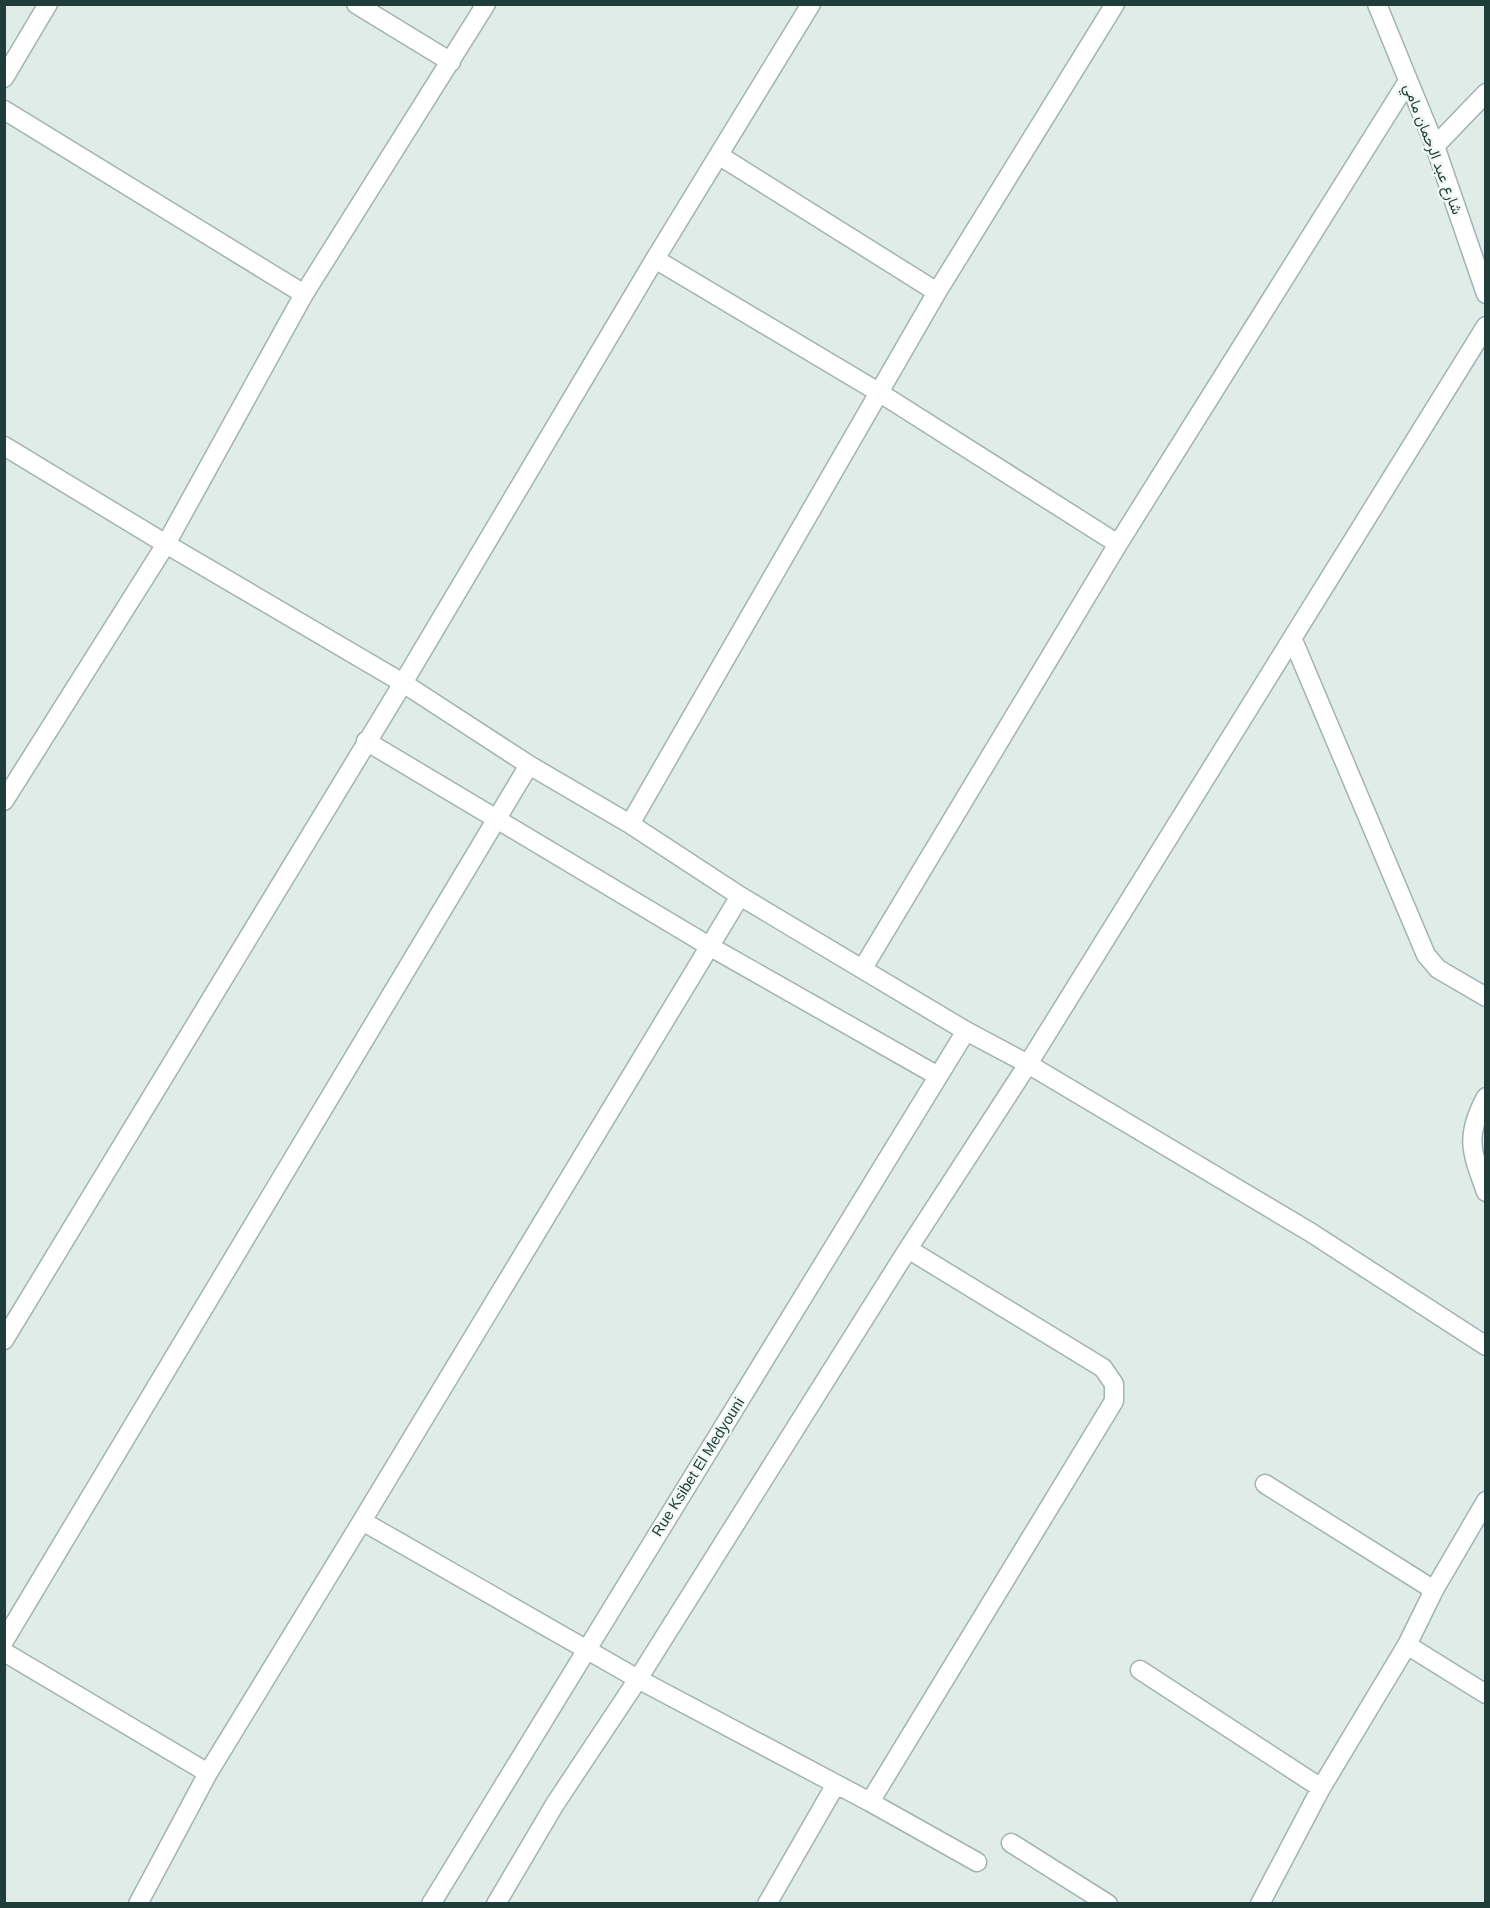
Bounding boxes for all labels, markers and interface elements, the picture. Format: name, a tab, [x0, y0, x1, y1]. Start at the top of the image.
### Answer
street label: شارع عبد الرحمان مامي	[1396, 81, 1466, 219]
street label: Rue Ksibet El Medyouni	[648, 1394, 747, 1539]

